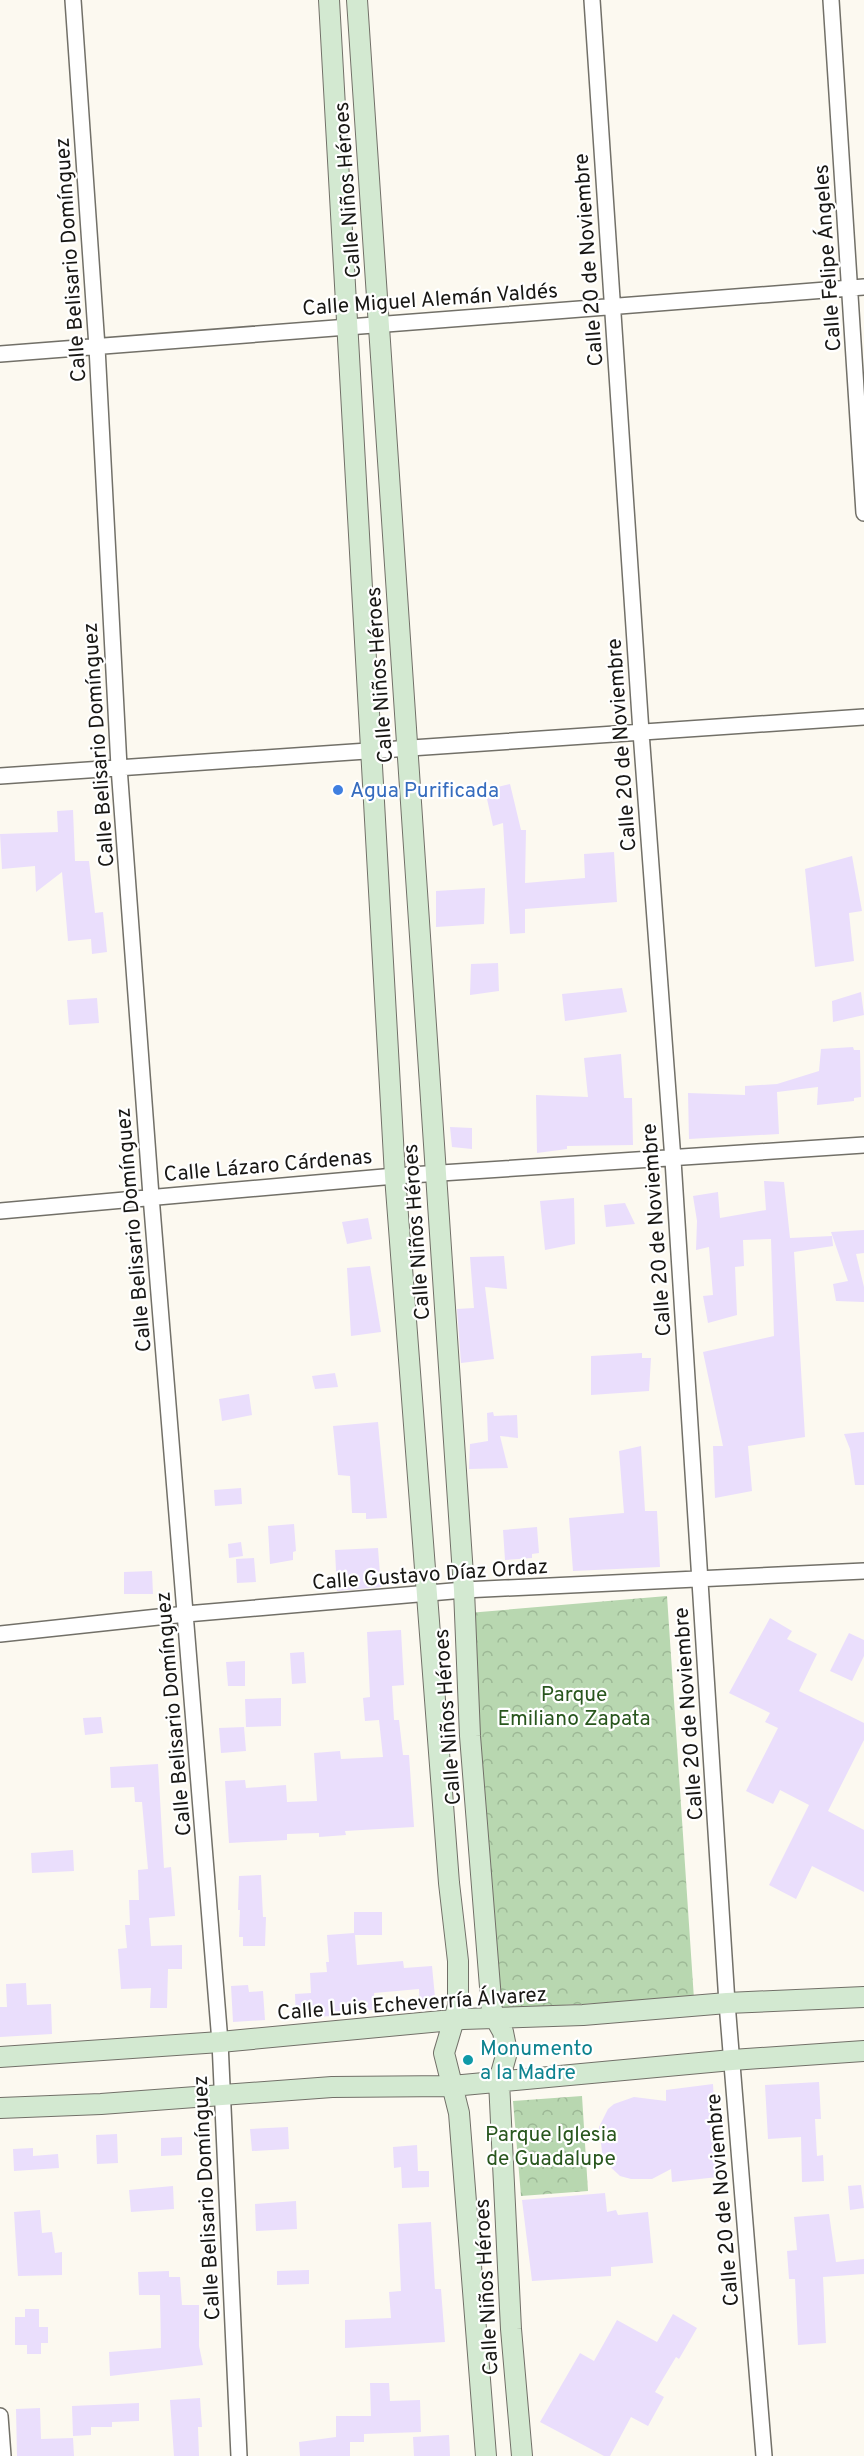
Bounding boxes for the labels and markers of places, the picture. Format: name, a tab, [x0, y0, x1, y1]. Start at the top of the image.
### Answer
place label: Agua Purificada	[350, 778, 499, 805]
marker: Agua Purificada	[331, 783, 345, 797]
place label: Monumento a la Madre	[480, 2036, 593, 2087]
marker: Monumento a la Madre	[461, 2053, 475, 2067]

